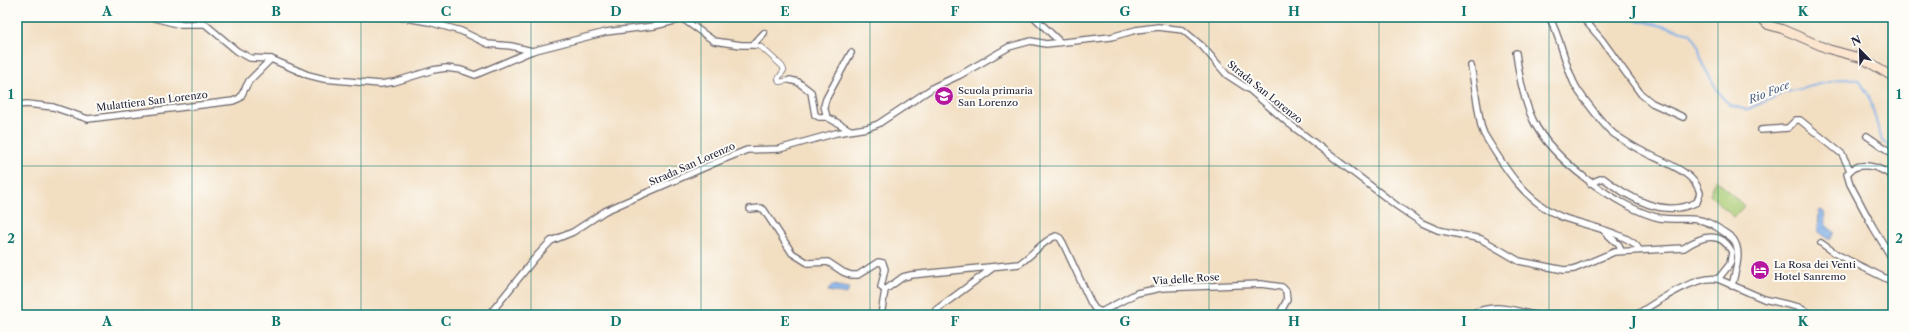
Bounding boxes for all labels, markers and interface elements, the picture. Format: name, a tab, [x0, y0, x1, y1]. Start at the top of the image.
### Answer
text: A	[101, 3, 113, 19]
text: B	[271, 3, 281, 19]
text: C	[441, 3, 451, 19]
text: D	[610, 3, 622, 19]
text: E	[780, 3, 790, 19]
text: F	[951, 3, 960, 19]
text: G	[1119, 3, 1131, 19]
text: H	[1288, 3, 1300, 19]
text: I	[1461, 3, 1467, 19]
text: J	[1629, 3, 1637, 19]
text: K	[1798, 3, 1809, 19]
north arrow	[1840, 30, 1880, 70]
text: N	[1849, 32, 1864, 49]
street label: Strada San Lorenzo	[1225, 58, 1305, 126]
water label: Rio Foce	[1745, 77, 1792, 107]
place label: Scuola primaria San Lorenzo	[958, 84, 1034, 109]
school or university icon: Scuola primaria San Lorenzo	[933, 85, 955, 107]
text: 1	[8, 86, 14, 102]
text: 1	[1896, 86, 1902, 102]
street label: Mulattiera San Lorenzo	[96, 88, 208, 114]
street label: Strada San Lorenzo	[647, 139, 737, 189]
text: 2	[7, 230, 15, 246]
text: 2	[1895, 230, 1903, 246]
place label: La Rosa dei Venti Hotel Sanremo	[1774, 258, 1856, 283]
hotel icon: La Rosa dei Venti Hotel Sanremo	[1749, 259, 1771, 281]
street label: Via delle Rose	[1151, 270, 1220, 288]
text: A	[101, 313, 113, 329]
text: B	[271, 313, 281, 329]
text: C	[441, 313, 451, 329]
text: D	[610, 313, 622, 329]
text: E	[780, 313, 790, 329]
text: F	[951, 313, 960, 329]
text: G	[1119, 313, 1131, 329]
text: H	[1288, 313, 1300, 329]
text: I	[1461, 313, 1467, 329]
text: J	[1629, 313, 1637, 329]
text: K	[1798, 313, 1809, 329]

